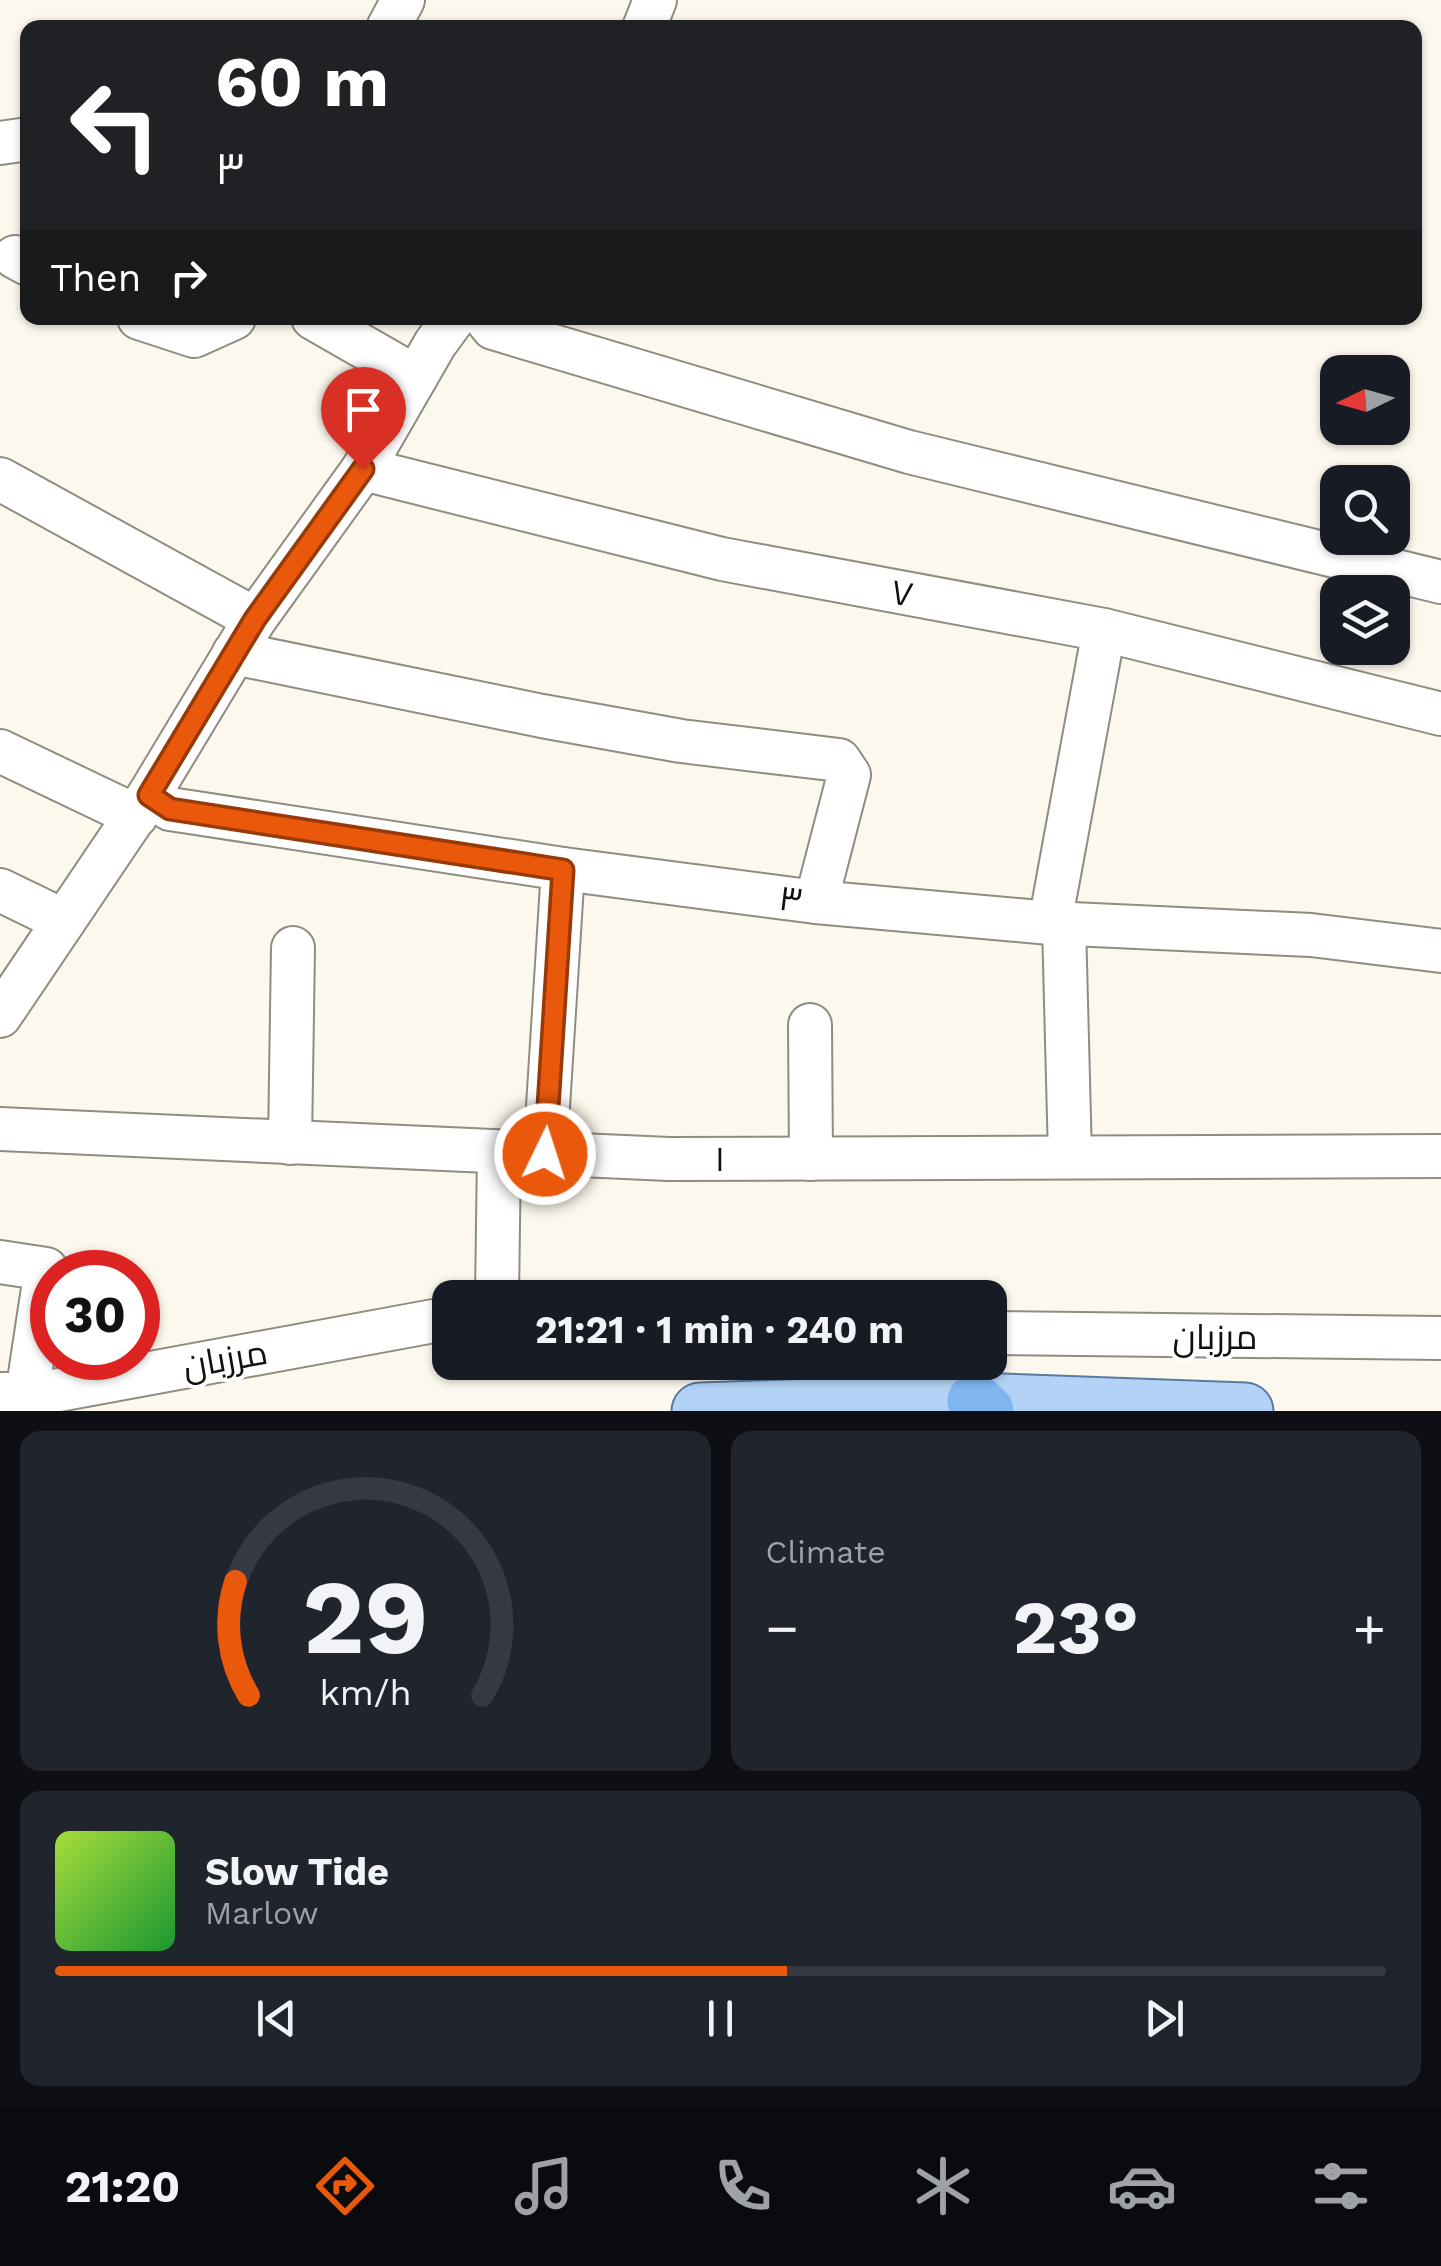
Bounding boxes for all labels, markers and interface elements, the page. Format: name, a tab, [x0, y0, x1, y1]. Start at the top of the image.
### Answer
text: 60 m	[215, 41, 389, 123]
icon: left	[50, 60, 180, 190]
text: ۳	[215, 142, 245, 195]
icon: right	[161, 250, 216, 305]
text: Then	[50, 256, 141, 300]
north arrow	[1320, 355, 1410, 445]
map controls	[1320, 355, 1410, 665]
pin	[321, 367, 406, 470]
icon: arrive	[336, 382, 391, 437]
button: search	[1320, 465, 1410, 555]
street label: ۷	[888, 570, 916, 616]
button: layers	[1320, 575, 1410, 665]
street label: ۳	[777, 877, 805, 921]
position arrow	[493, 1102, 597, 1206]
street label: ۱	[715, 1138, 725, 1180]
speed limit sign: 30	[30, 1250, 160, 1380]
text: 21:21 · 1 min · 240 m	[535, 1308, 904, 1352]
street label: مرزبان	[1172, 1316, 1258, 1358]
street label: مرزبان	[179, 1331, 271, 1387]
text: Climate	[766, 1533, 886, 1571]
text: 29	[302, 1556, 428, 1678]
text: 23°	[1013, 1583, 1139, 1671]
text: −	[766, 1596, 799, 1660]
text: +	[1353, 1596, 1386, 1660]
text: km/h	[319, 1672, 411, 1714]
text: Slow Tide	[205, 1850, 389, 1894]
text: Marlow	[205, 1894, 319, 1932]
icon: previous	[249, 1991, 304, 2046]
icon: pause	[693, 1991, 748, 2046]
icon: next	[1137, 1991, 1192, 2046]
icon: directions	[310, 2151, 380, 2221]
icon: music	[509, 2151, 579, 2221]
icon: phone	[708, 2151, 778, 2221]
icon: climate	[908, 2151, 978, 2221]
icon: car	[1107, 2151, 1177, 2221]
icon: filters	[1306, 2151, 1376, 2221]
text: 21:20	[65, 2160, 180, 2213]

